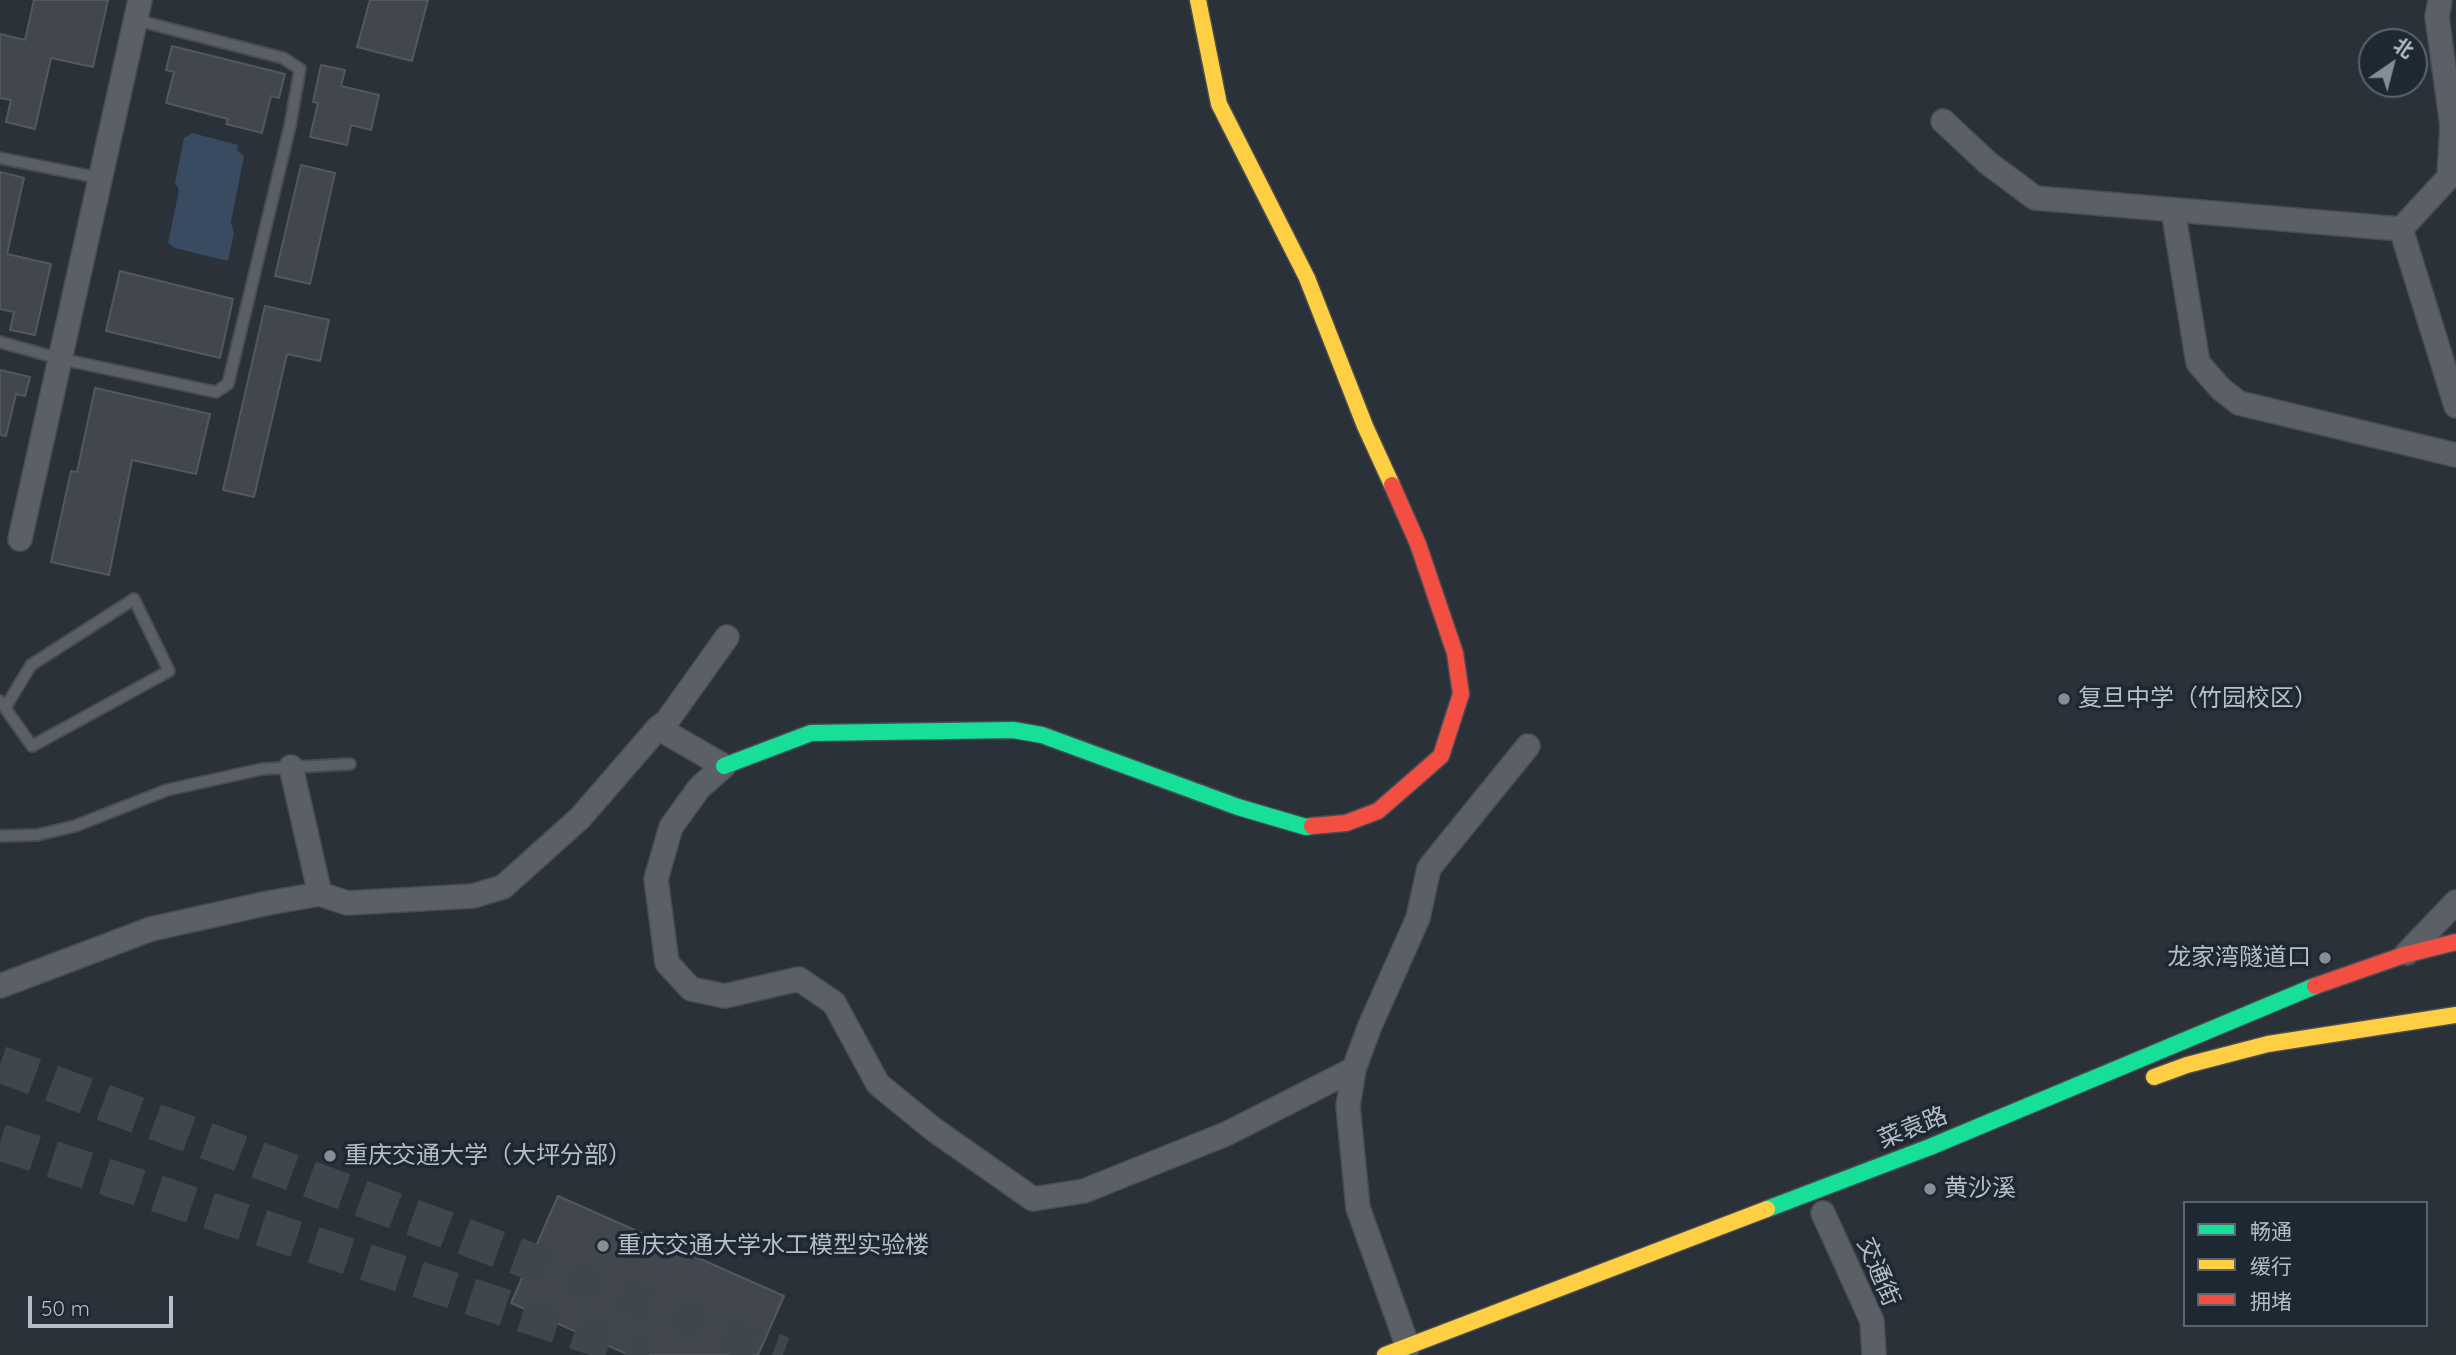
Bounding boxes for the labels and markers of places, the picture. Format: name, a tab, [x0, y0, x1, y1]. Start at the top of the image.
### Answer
place label: 复旦中学（竹园校区）	[2078, 685, 2318, 713]
marker: 复旦中学（竹园校区）	[2056, 691, 2072, 707]
place label: 龙家湾隧道口	[2167, 944, 2311, 972]
marker: 龙家湾隧道口	[2317, 950, 2333, 966]
place label: 重庆交通大学（大坪分部）	[344, 1142, 632, 1170]
marker: 重庆交通大学（大坪分部）	[322, 1148, 338, 1164]
place label: 黄沙溪	[1944, 1175, 2016, 1203]
marker: 黄沙溪	[1922, 1181, 1938, 1197]
place label: 重庆交通大学水工模型实验楼	[617, 1232, 929, 1260]
marker: 重庆交通大学水工模型实验楼	[595, 1238, 611, 1254]

